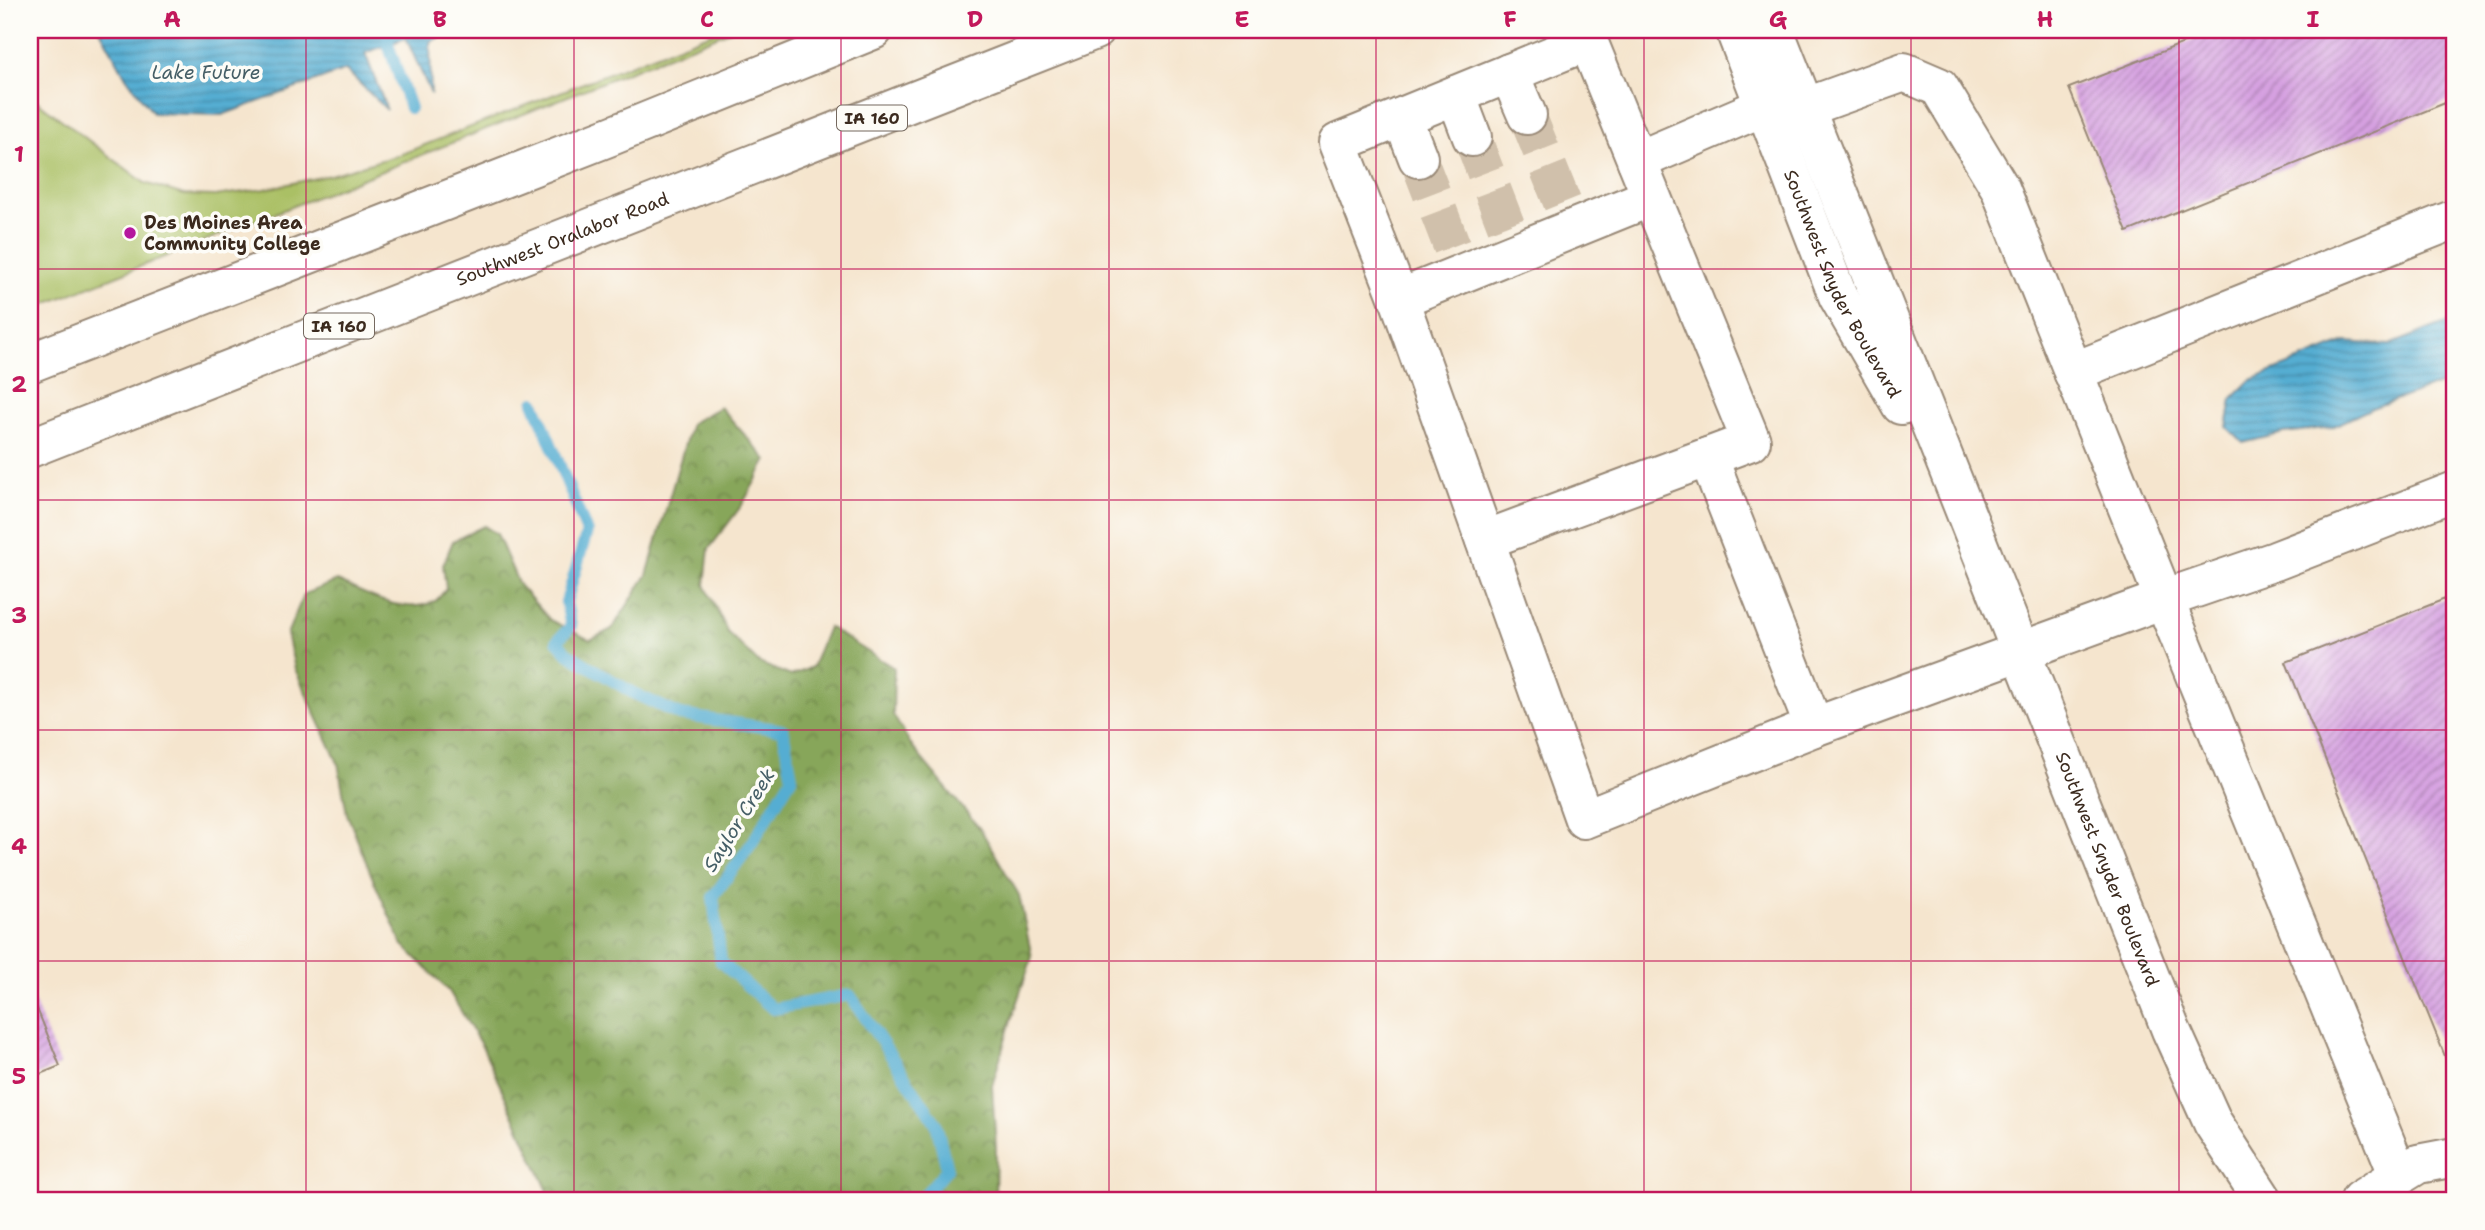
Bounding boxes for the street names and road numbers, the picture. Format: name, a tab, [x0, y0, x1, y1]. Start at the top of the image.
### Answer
road number: IA 160	[837, 106, 907, 130]
street label: Southwest Snyder Boulevard	[1778, 166, 1906, 402]
street label: Southwest Oralabor Road	[453, 186, 672, 292]
road number: IA 160	[304, 314, 374, 338]
street label: Southwest Snyder Boulevard	[2050, 748, 2165, 990]

